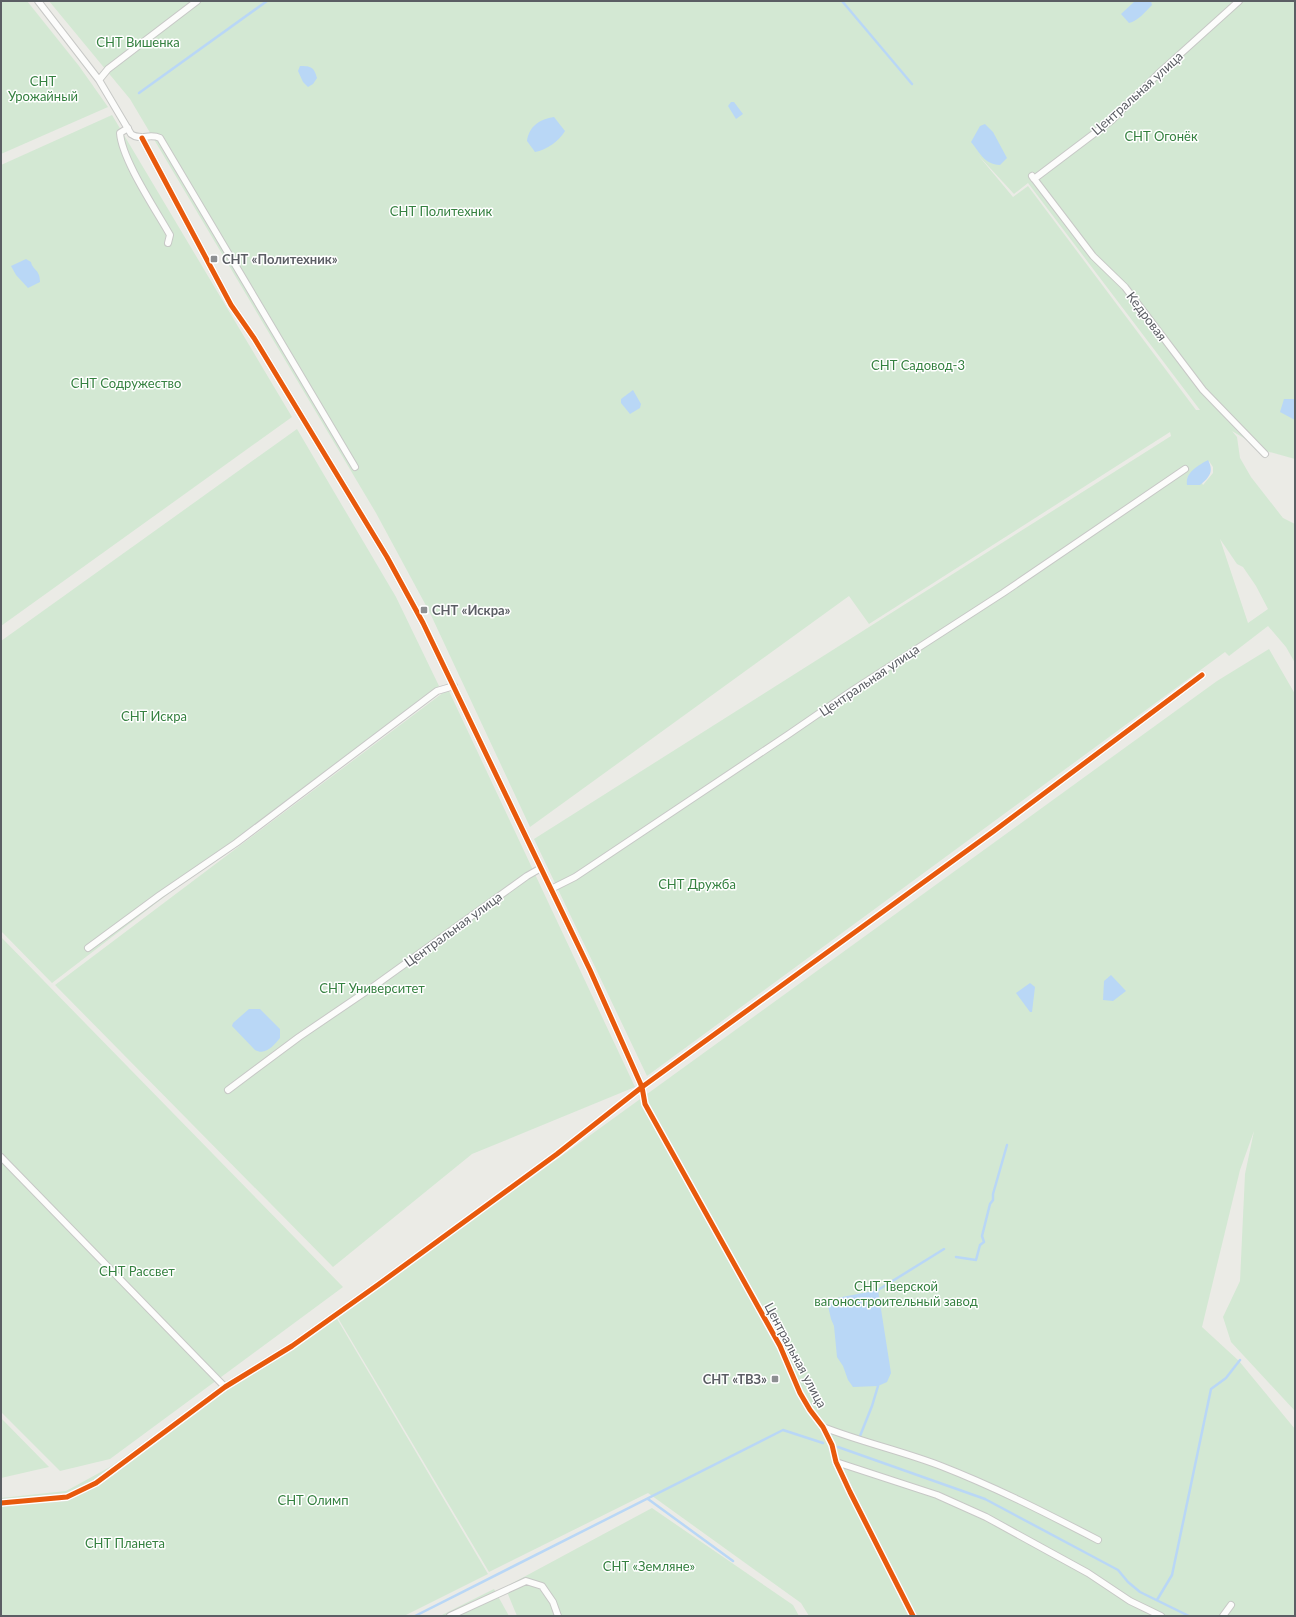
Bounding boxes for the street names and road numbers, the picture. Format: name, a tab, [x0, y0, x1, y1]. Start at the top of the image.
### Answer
street label: Центральная улица	[1088, 48, 1186, 138]
street label: Кедровая	[1123, 288, 1171, 344]
street label: Центральная улица	[816, 641, 922, 719]
street label: Центральная улица	[401, 888, 505, 970]
street label: Центральная улица	[761, 1300, 831, 1410]

